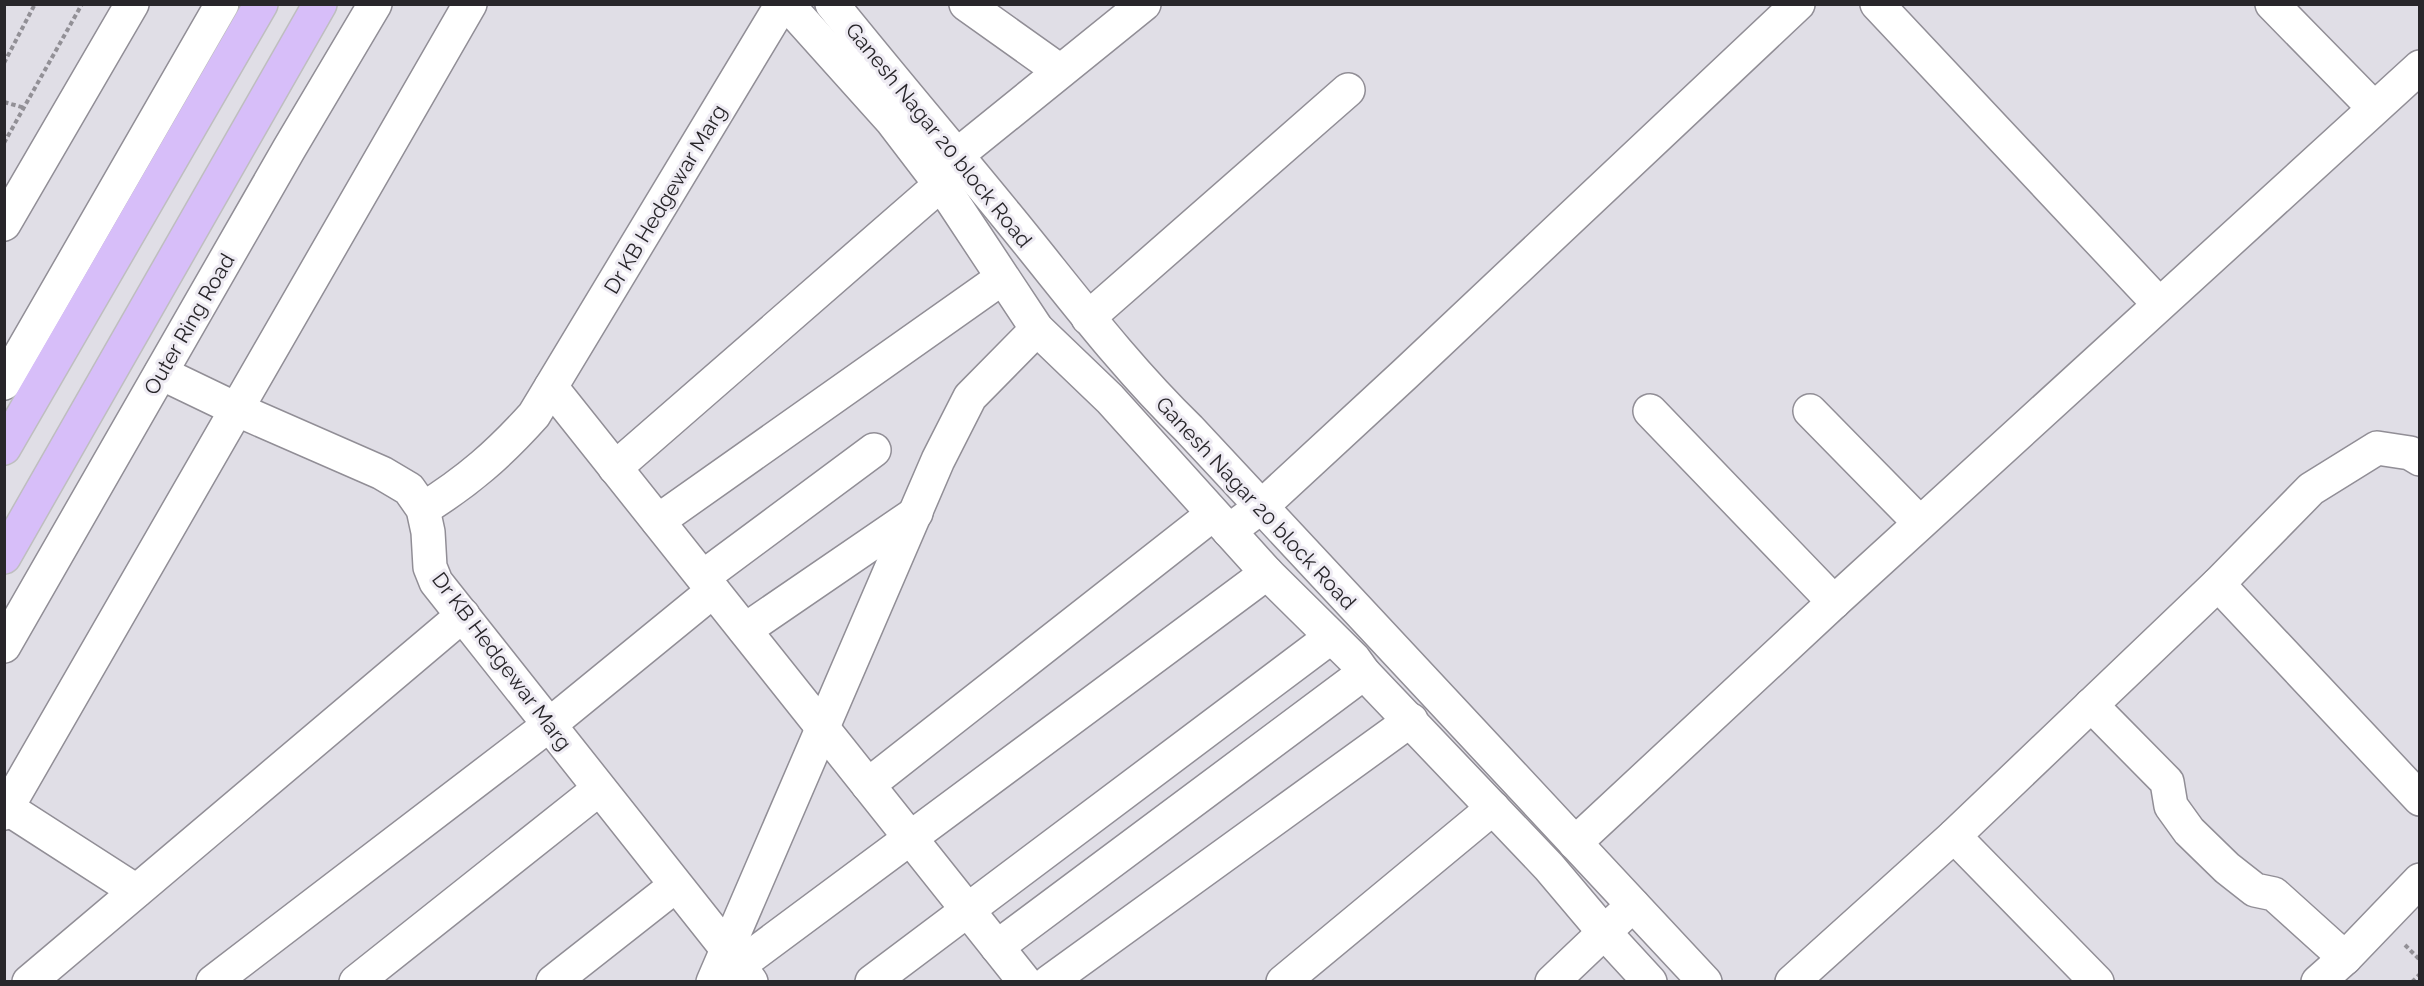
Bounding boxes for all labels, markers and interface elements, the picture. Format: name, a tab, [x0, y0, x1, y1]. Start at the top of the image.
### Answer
street label: Ganesh Nagar 20 block Road	[841, 18, 1037, 252]
street label: Dr KB Hedgewar Marg	[599, 100, 731, 298]
street label: Outer Ring Road	[138, 249, 240, 399]
street label: Ganesh Nagar 20 block Road	[1151, 391, 1361, 615]
street label: Dr KB Hedgewar Marg	[427, 567, 577, 755]

